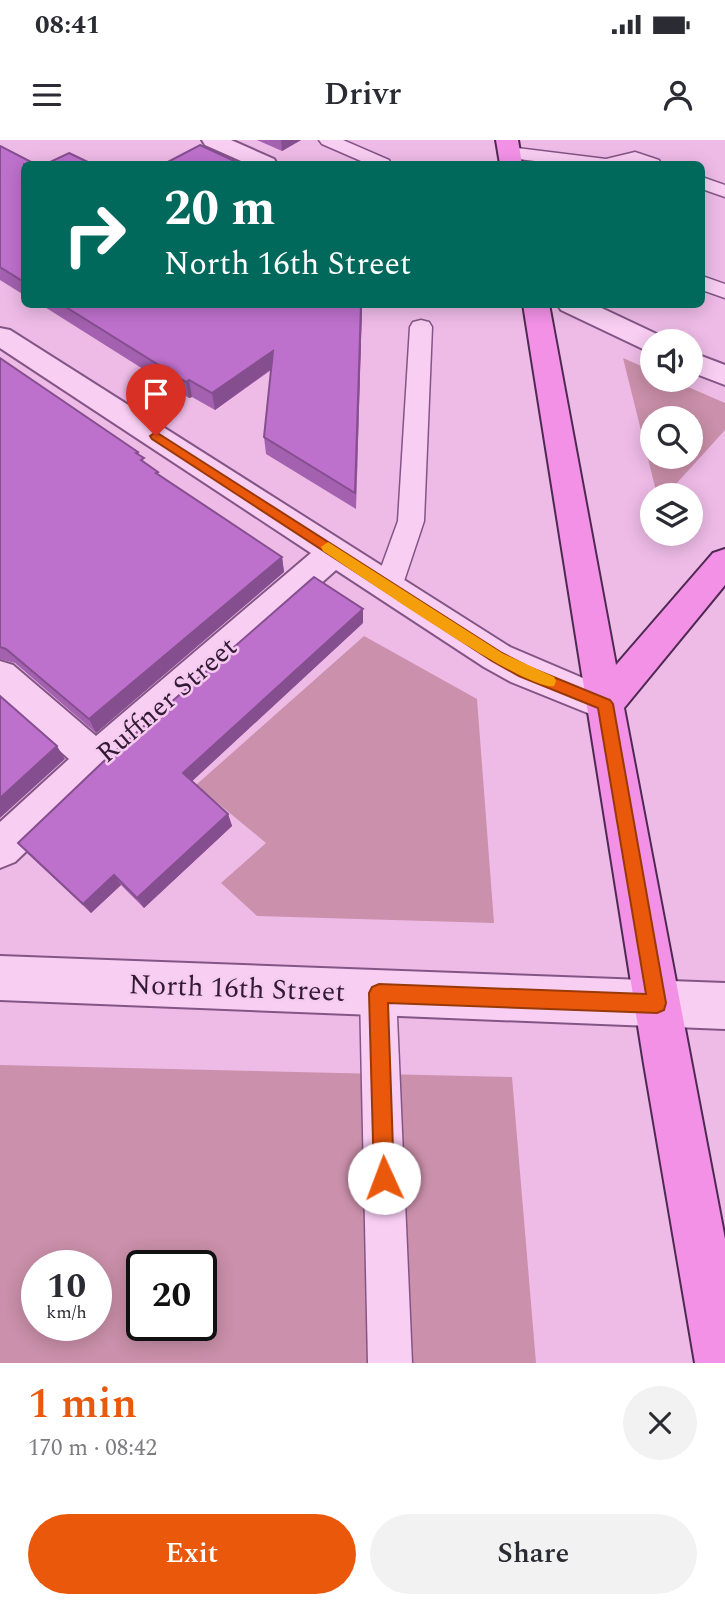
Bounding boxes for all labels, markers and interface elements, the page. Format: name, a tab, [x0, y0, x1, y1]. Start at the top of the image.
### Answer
text: 08:41	[35, 5, 100, 45]
text: Drivr	[324, 70, 401, 119]
icon: menu	[28, 76, 66, 114]
icon: person	[659, 76, 697, 114]
text: 20 m	[164, 172, 275, 247]
icon: right	[49, 189, 140, 280]
text: North 16th Street	[164, 240, 411, 289]
map controls	[640, 329, 703, 546]
button: sound	[640, 329, 703, 392]
pin	[126, 364, 186, 436]
icon: arrive	[137, 375, 175, 413]
button: search	[640, 406, 703, 469]
button: layers	[640, 483, 703, 546]
street label: Ruffner Street	[87, 627, 247, 774]
street label: North 16th Street	[128, 963, 346, 1014]
position arrow	[347, 1141, 421, 1215]
speed limit sign: 20	[126, 1250, 217, 1341]
text: 10	[47, 1260, 86, 1313]
text: km/h	[46, 1299, 87, 1326]
text: 1 min	[28, 1373, 137, 1436]
button: close	[623, 1386, 697, 1460]
text: 170 m · 08:42	[28, 1431, 157, 1466]
button: Exit	[28, 1514, 356, 1594]
button: Share	[370, 1514, 697, 1594]

